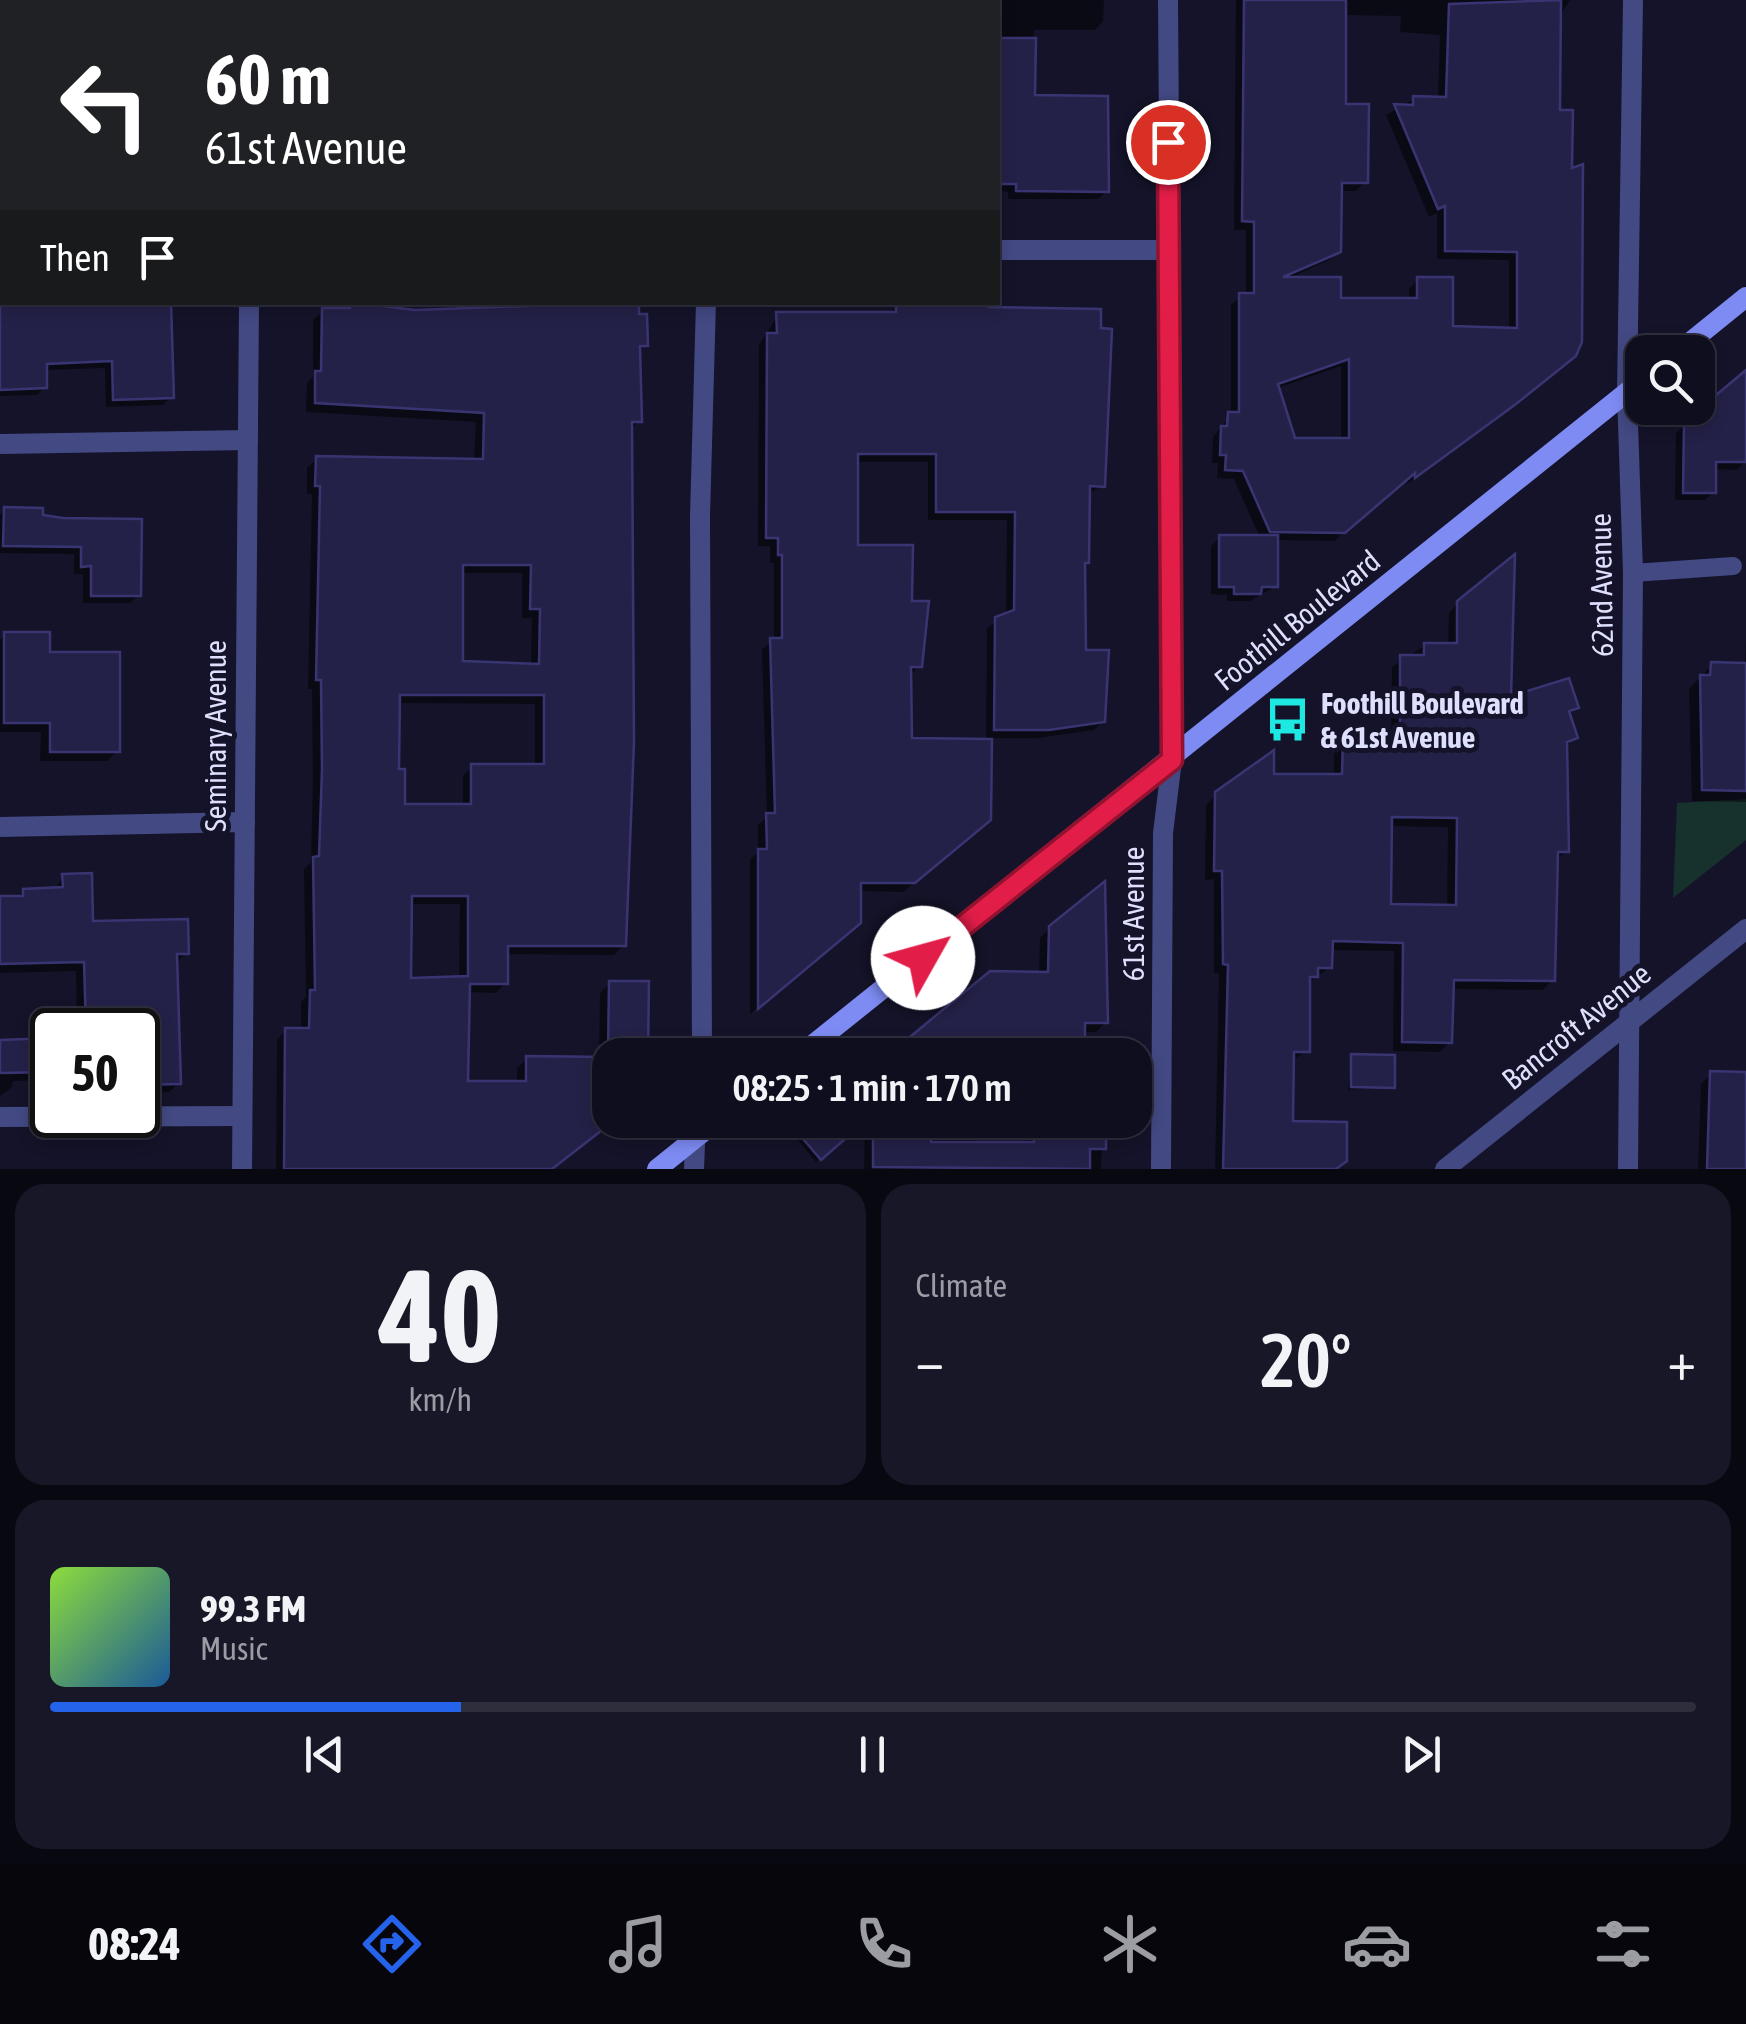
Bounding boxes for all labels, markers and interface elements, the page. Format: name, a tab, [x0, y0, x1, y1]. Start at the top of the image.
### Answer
text: 60 m	[205, 39, 331, 119]
icon: left	[40, 40, 170, 170]
pin	[1126, 100, 1211, 185]
icon: arrive	[1141, 115, 1196, 170]
text: 61st Avenue	[205, 122, 407, 174]
icon: arrive	[130, 230, 185, 285]
text: Then	[40, 236, 110, 279]
map controls	[1625, 335, 1715, 425]
button: search	[1625, 335, 1715, 425]
street label: 62nd Avenue	[1583, 513, 1619, 657]
street label: Foothill Boulevard	[1208, 543, 1386, 697]
street label: Seminary Avenue	[198, 640, 232, 832]
place label: Foothill Boulevard & 61st Avenue	[1321, 686, 1524, 754]
bus stop icon: Foothill Boulevard & 61st Avenue	[1264, 696, 1312, 744]
street label: 61st Avenue	[1116, 847, 1150, 981]
position arrow	[871, 906, 975, 1010]
street label: Bancroft Avenue	[1495, 956, 1657, 1096]
speed limit sign: 50	[30, 1008, 160, 1138]
text: 08:25 · 1 min · 170 m	[732, 1066, 1012, 1109]
text: 40	[379, 1241, 501, 1390]
text: Climate	[916, 1267, 1007, 1304]
text: 20°	[1260, 1317, 1351, 1403]
text: −	[916, 1329, 944, 1392]
text: +	[1667, 1329, 1696, 1392]
text: km/h	[409, 1381, 472, 1418]
text: 99.3 FM	[200, 1587, 306, 1630]
text: Music	[200, 1630, 267, 1667]
icon: previous	[297, 1727, 352, 1782]
icon: pause	[845, 1727, 900, 1782]
icon: next	[1394, 1727, 1449, 1782]
icon: directions	[357, 1909, 427, 1979]
icon: music	[603, 1909, 673, 1979]
icon: phone	[849, 1909, 919, 1979]
icon: climate	[1095, 1909, 1165, 1979]
icon: car	[1342, 1909, 1412, 1979]
icon: filters	[1588, 1909, 1658, 1979]
text: 08:24	[88, 1918, 181, 1970]

